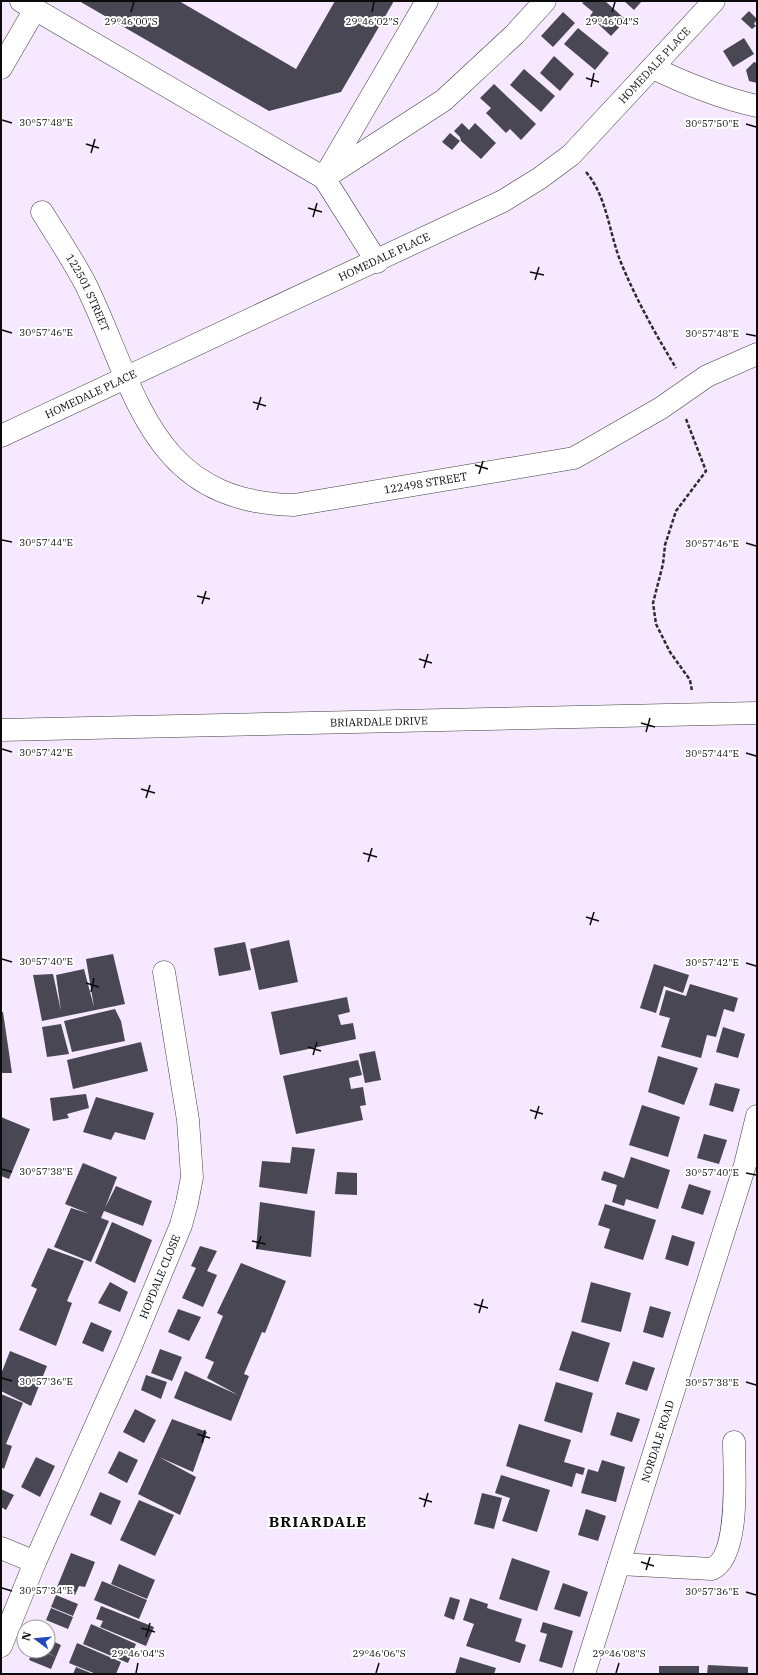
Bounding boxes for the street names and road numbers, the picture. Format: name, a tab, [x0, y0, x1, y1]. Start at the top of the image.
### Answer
street label: HOMEDALE PLACE	[615, 24, 693, 106]
street label: HOMEDALE PLACE	[336, 229, 432, 284]
street label: 122501 STREET	[63, 251, 113, 333]
street label: HOMEDALE PLACE	[43, 367, 139, 421]
street label: 122498 STREET	[383, 469, 468, 497]
street label: BRIARDALE DRIVE	[330, 713, 428, 730]
street label: HOPDALE CLOSE	[136, 1233, 183, 1321]
street label: NORDALE ROAD	[638, 1398, 677, 1484]

